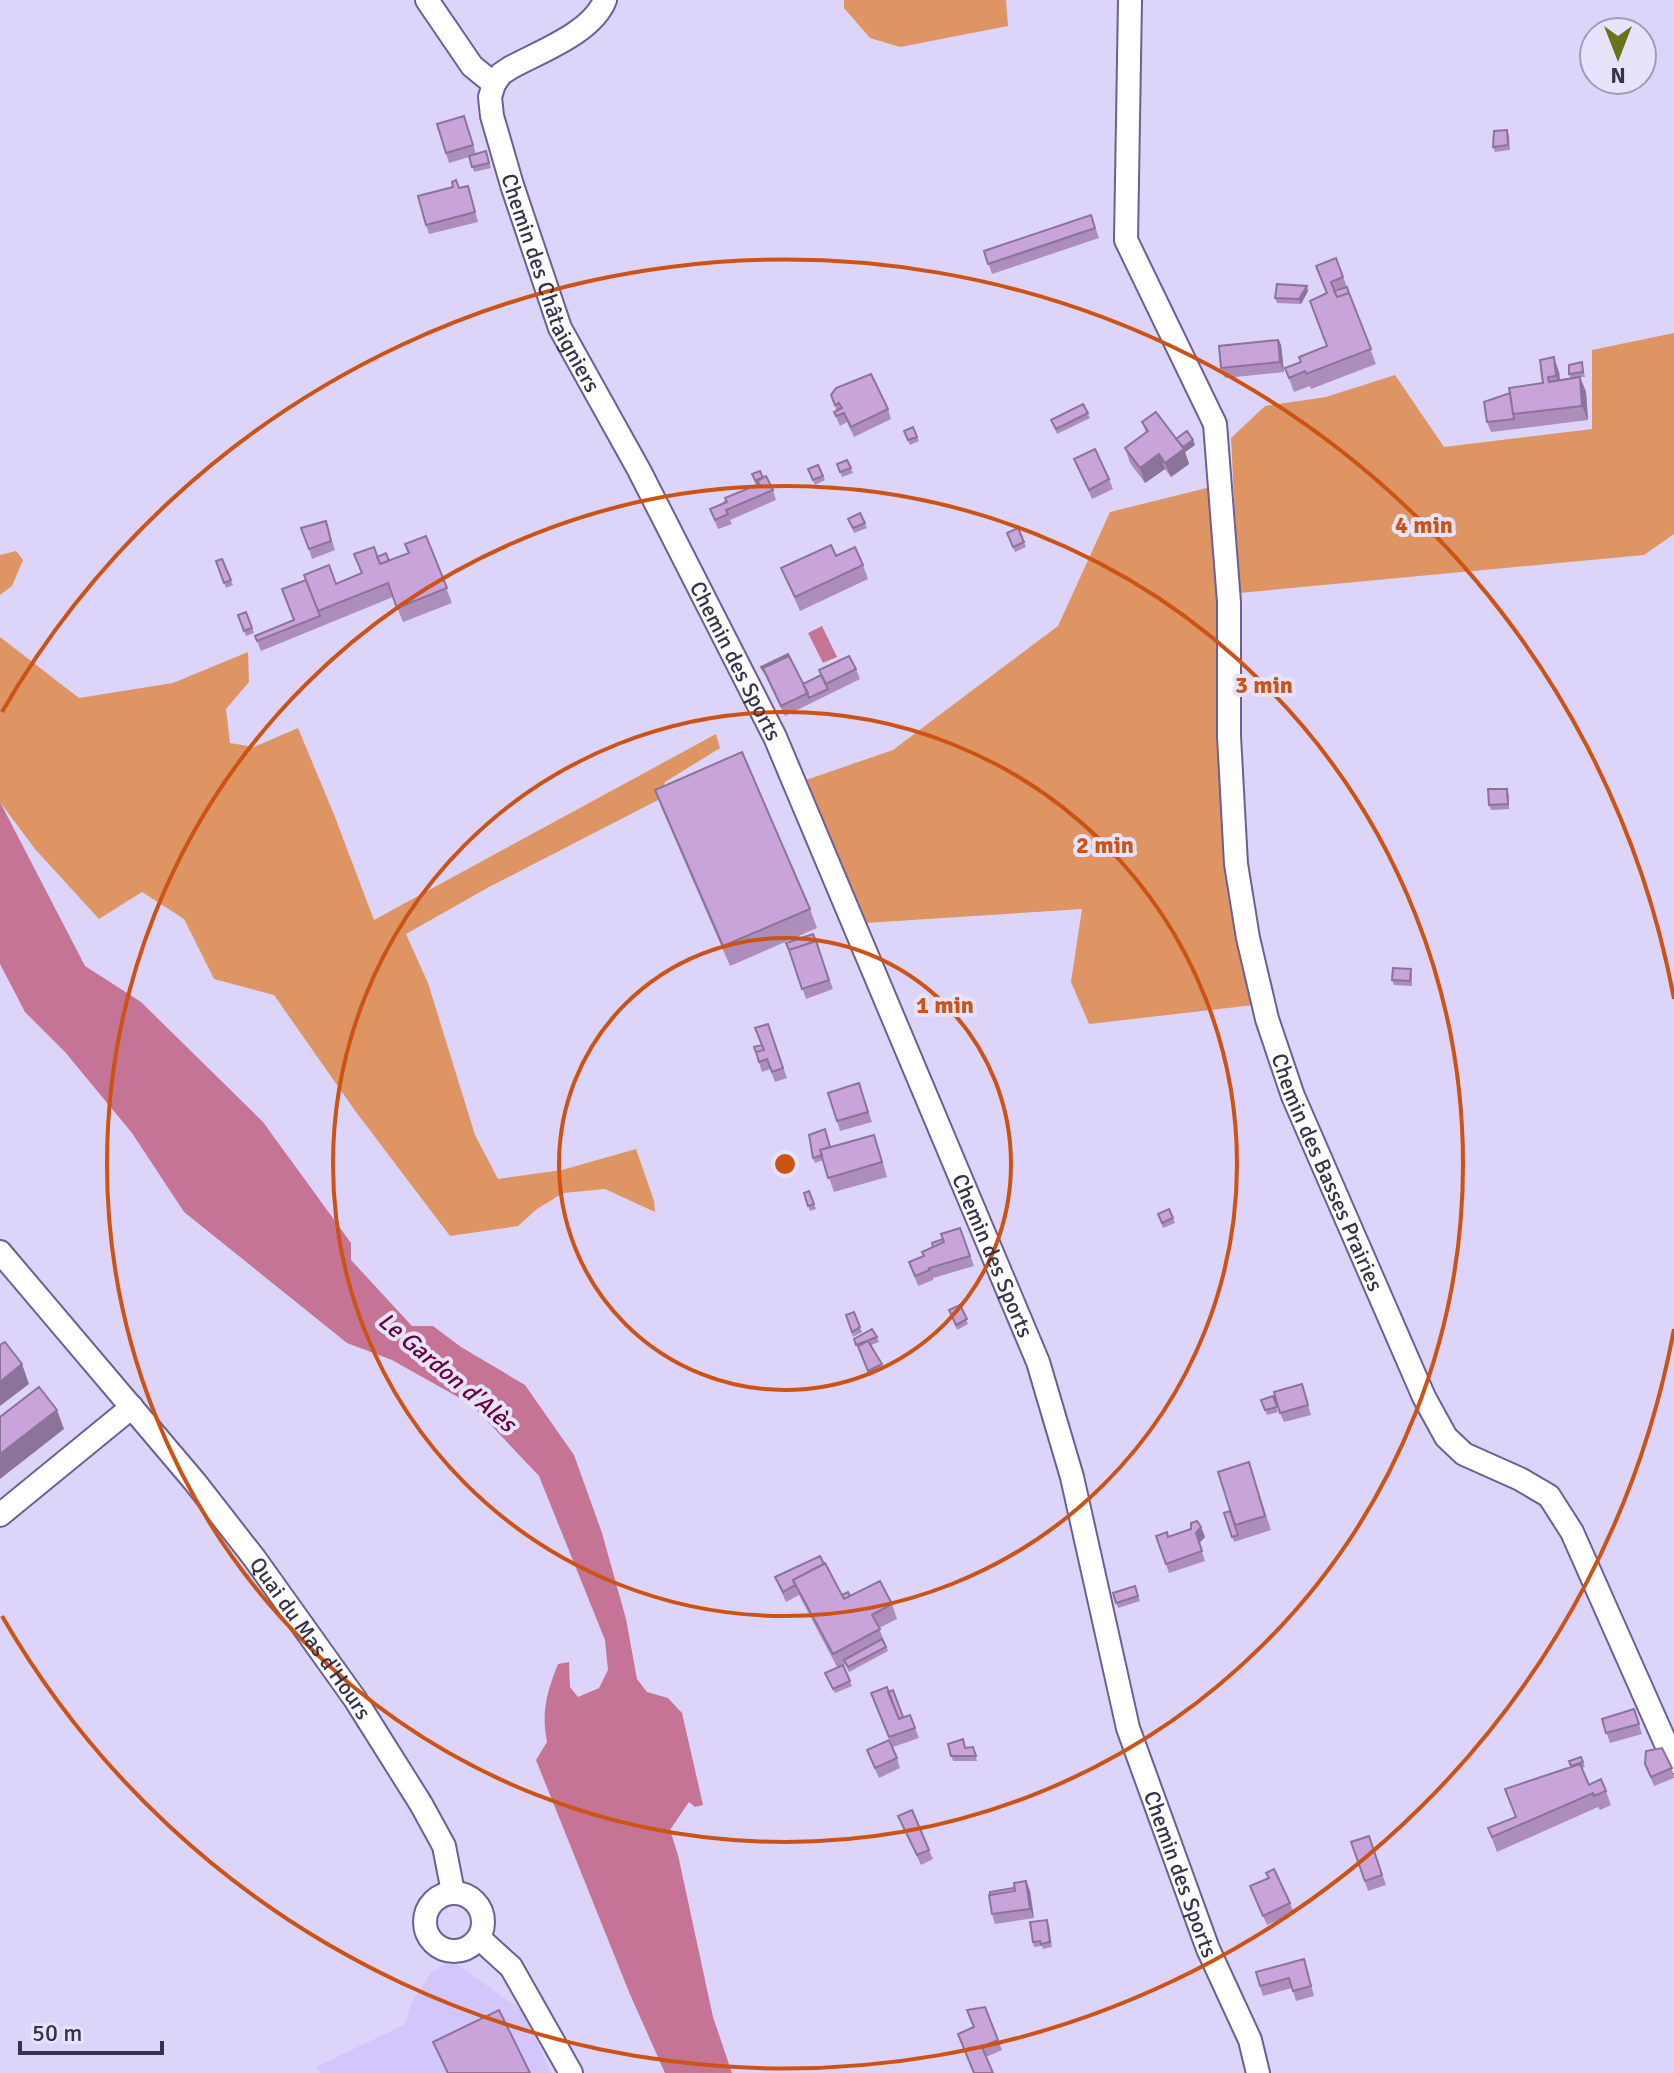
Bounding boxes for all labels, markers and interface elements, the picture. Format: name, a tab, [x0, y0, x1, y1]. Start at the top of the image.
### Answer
north arrow	[1578, 16, 1658, 96]
text: N	[1610, 62, 1626, 89]
street label: Chemin des Châtaigniers	[495, 170, 606, 397]
text: 4 min	[1395, 510, 1453, 540]
street label: Chemin des Sports	[684, 577, 787, 745]
text: 3 min	[1235, 670, 1293, 700]
text: 2 min	[1076, 830, 1134, 860]
text: 1 min	[916, 990, 974, 1020]
street label: Chemin des Basses Prairies	[1266, 1050, 1389, 1295]
centre of rings	[771, 1150, 799, 1178]
street label: Chemin des Sports	[946, 1170, 1039, 1341]
water label: Le Gardon d'Alès	[372, 1306, 524, 1440]
street label: Quai du Mas d'Hours	[244, 1552, 377, 1724]
street label: Chemin des Sports	[1138, 1787, 1223, 1962]
scale bar	[20, 2005, 162, 2055]
text: 50 m	[32, 2018, 82, 2048]

